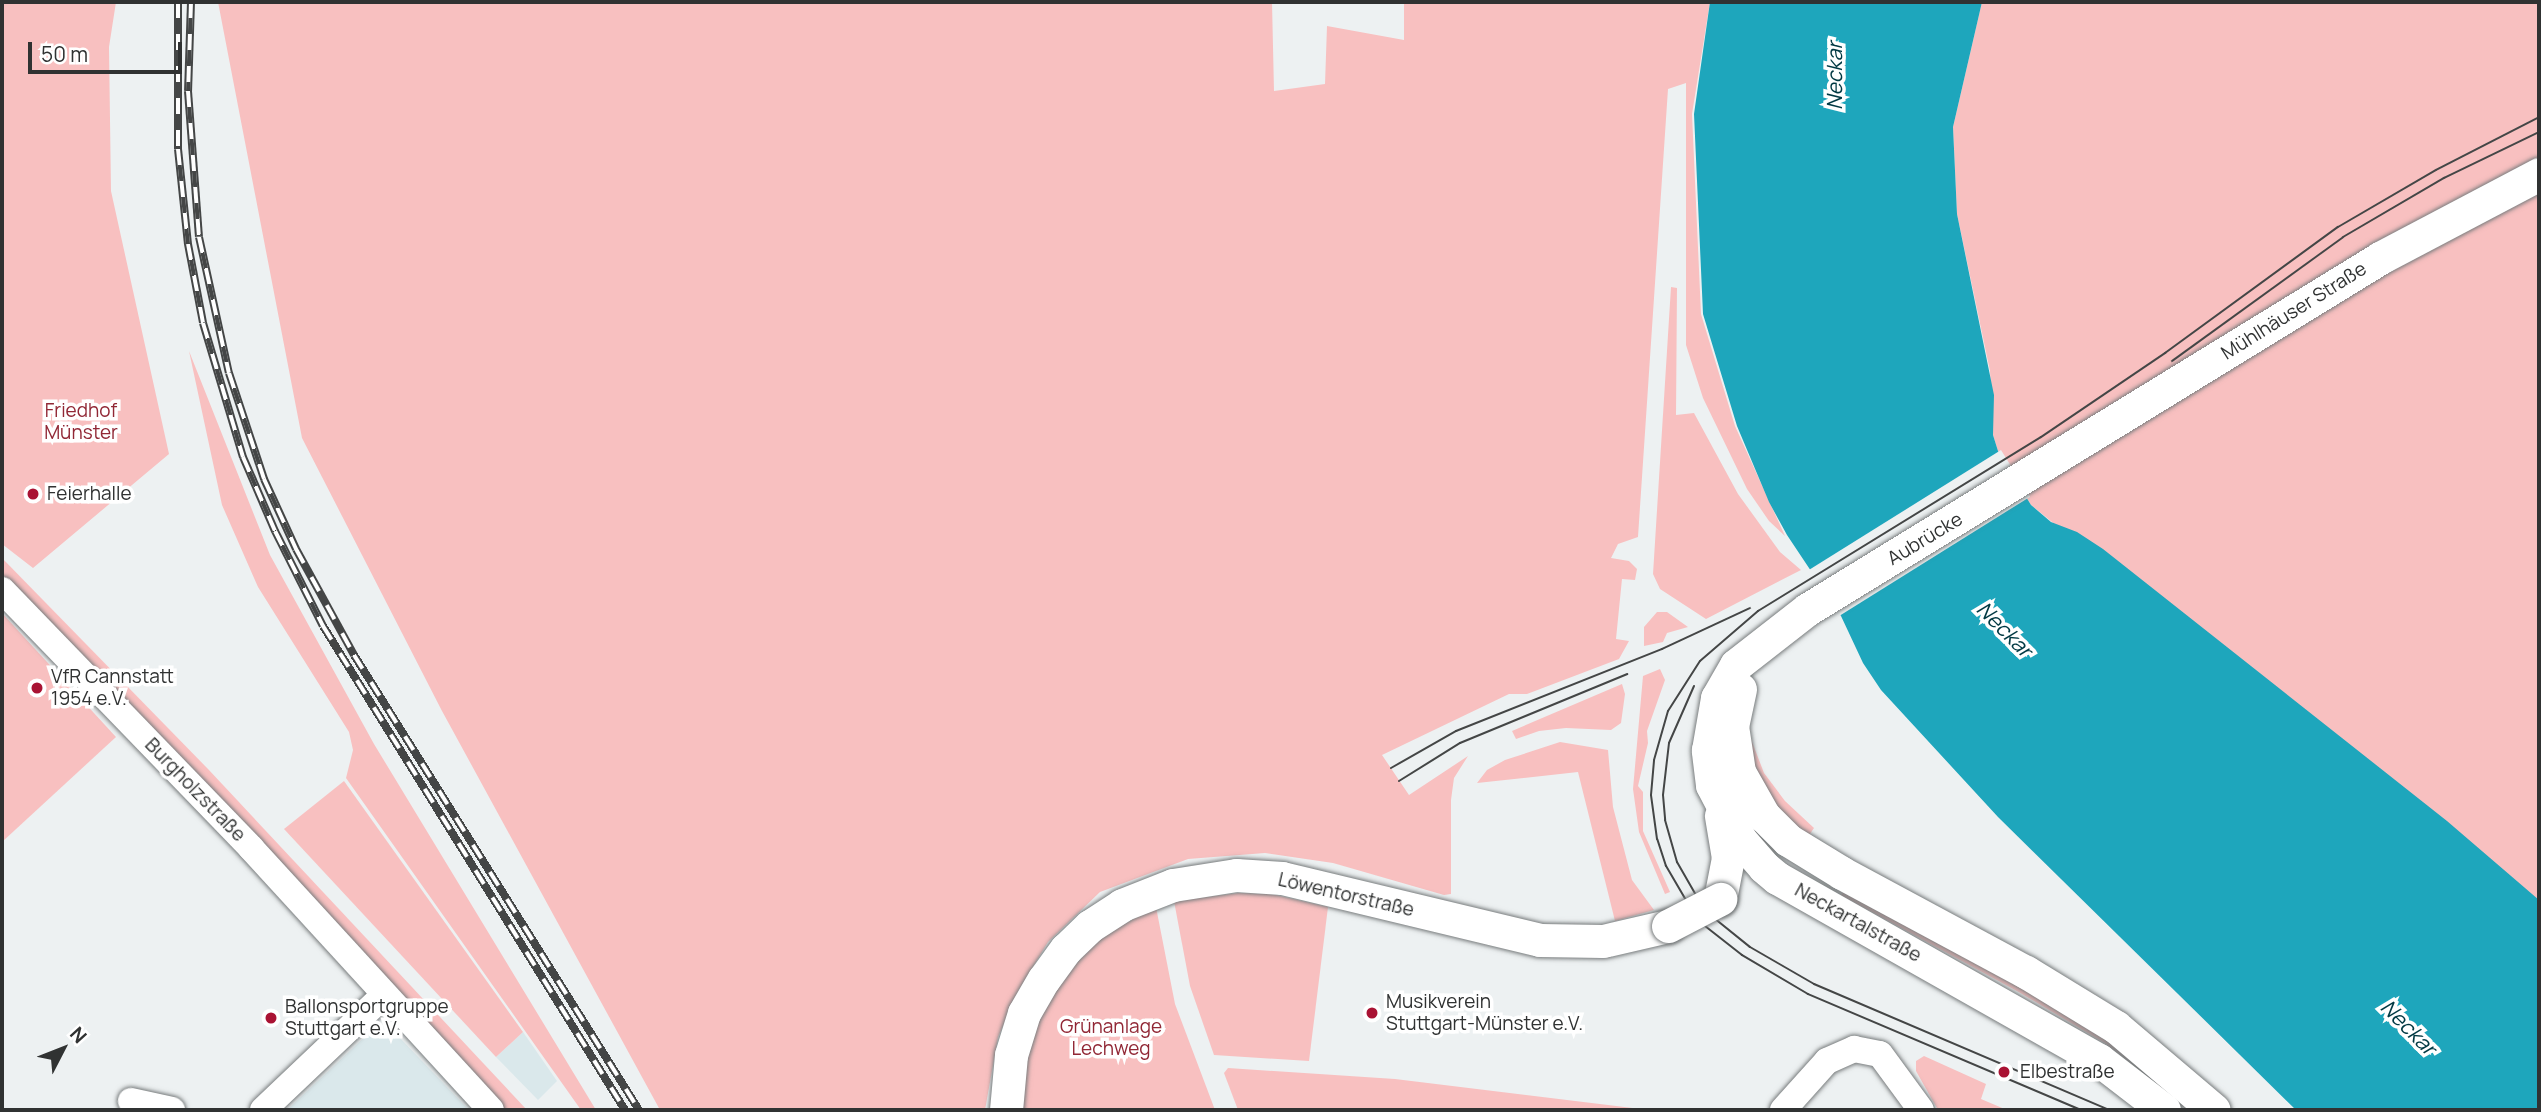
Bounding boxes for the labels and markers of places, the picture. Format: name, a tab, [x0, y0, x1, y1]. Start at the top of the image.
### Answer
place label: Feierhalle	[47, 483, 132, 505]
marker: Feierhalle	[25, 486, 41, 502]
place label: VfR Cannstatt 1954 e.V.	[51, 666, 174, 710]
marker: VfR Cannstatt 1954 e.V.	[29, 680, 45, 696]
place label: Musikverein Stuttgart-Münster e.V.	[1386, 991, 1583, 1035]
place label: Ballonsportgruppe Stuttgart e.V.	[285, 996, 449, 1040]
marker: Musikverein Stuttgart-Münster e.V.	[1364, 1005, 1380, 1021]
marker: Ballonsportgruppe Stuttgart e.V.	[263, 1010, 279, 1026]
place label: Elbestraße	[2020, 1061, 2115, 1083]
marker: Elbestraße	[1994, 1062, 2014, 1082]

